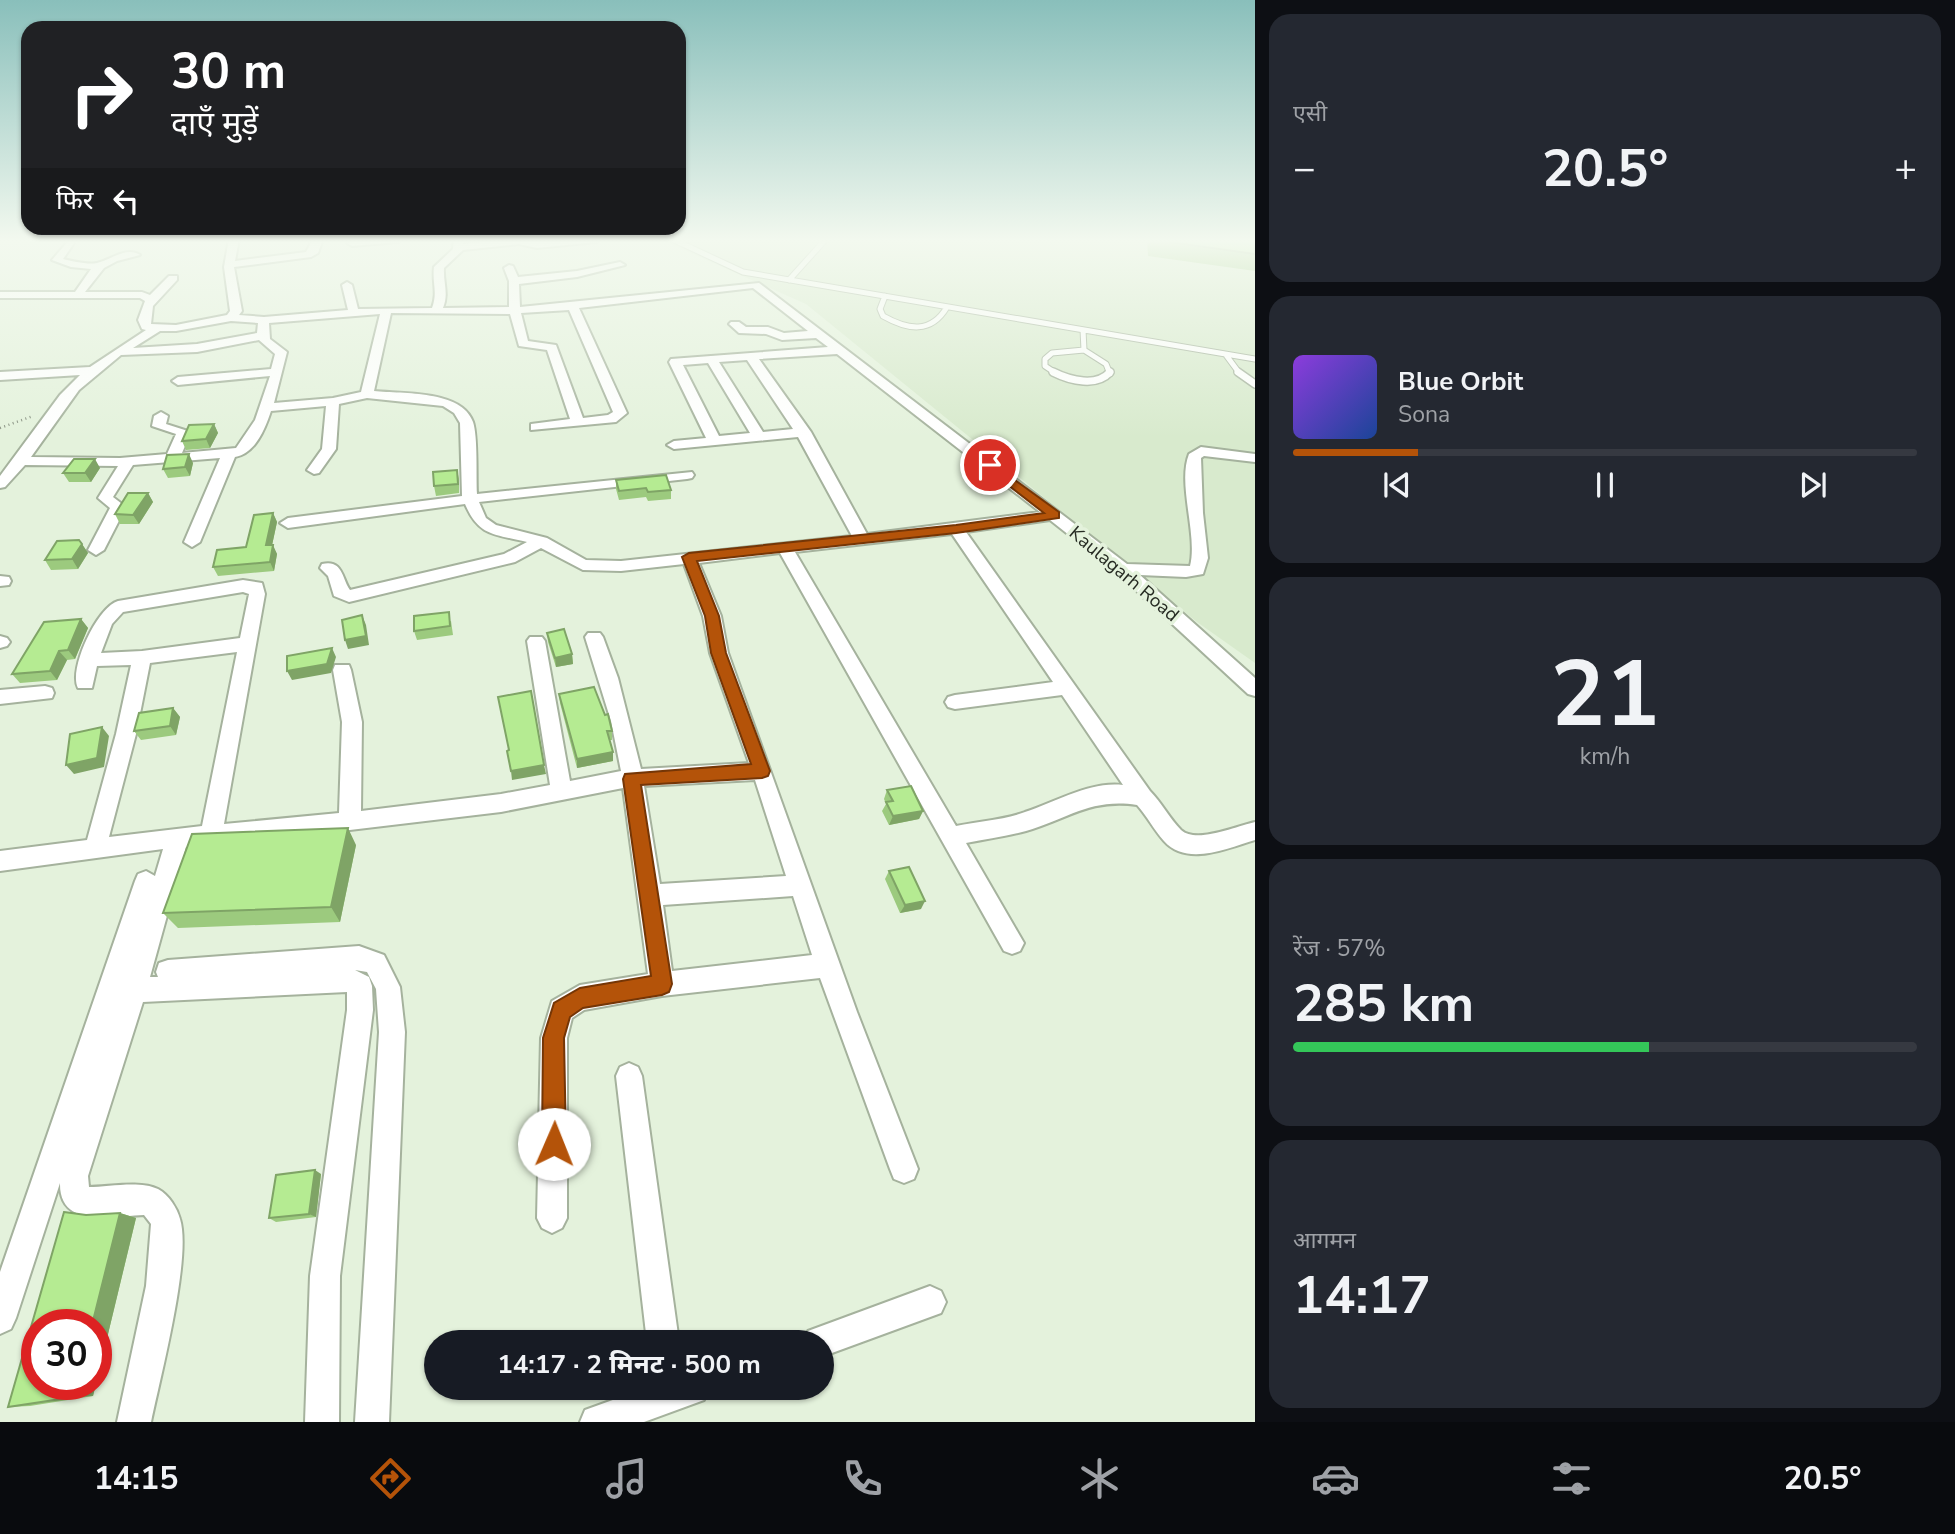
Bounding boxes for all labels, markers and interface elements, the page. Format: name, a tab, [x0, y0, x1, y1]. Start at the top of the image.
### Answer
text: 30 m	[171, 38, 286, 105]
icon: right	[56, 49, 147, 140]
text: एसी	[1293, 98, 1327, 129]
text: दाएँ मुड़ें	[171, 102, 258, 145]
text: 20.5°	[1542, 133, 1668, 204]
text: −	[1293, 143, 1316, 194]
text: +	[1894, 143, 1917, 194]
icon: left	[107, 182, 145, 220]
text: फिर	[56, 183, 93, 218]
text: Blue Orbit	[1398, 364, 1523, 399]
text: Sona	[1398, 399, 1450, 430]
pin	[960, 435, 1020, 495]
icon: arrive	[971, 446, 1009, 484]
icon: previous	[1378, 466, 1416, 504]
icon: pause	[1586, 466, 1624, 504]
icon: next	[1794, 466, 1832, 504]
street label: Kaulagarh Road	[1063, 520, 1185, 628]
text: 21	[1550, 633, 1660, 757]
text: km/h	[1580, 741, 1630, 772]
text: रेंज · 57%	[1293, 933, 1386, 964]
text: 285 km	[1293, 968, 1474, 1039]
position arrow	[517, 1107, 591, 1181]
text: आगमन	[1293, 1225, 1356, 1256]
text: 14:17	[1293, 1260, 1431, 1331]
speed limit sign: 30	[21, 1309, 112, 1400]
text: 14:17 · 2 मिनट · 500 m	[497, 1347, 761, 1382]
icon: directions	[366, 1454, 415, 1503]
icon: music	[602, 1454, 651, 1503]
icon: phone	[838, 1454, 887, 1503]
icon: climate	[1075, 1454, 1124, 1503]
icon: car	[1311, 1454, 1360, 1503]
icon: filters	[1547, 1454, 1596, 1503]
text: 14:15	[94, 1457, 178, 1500]
text: 20.5°	[1784, 1457, 1861, 1500]

